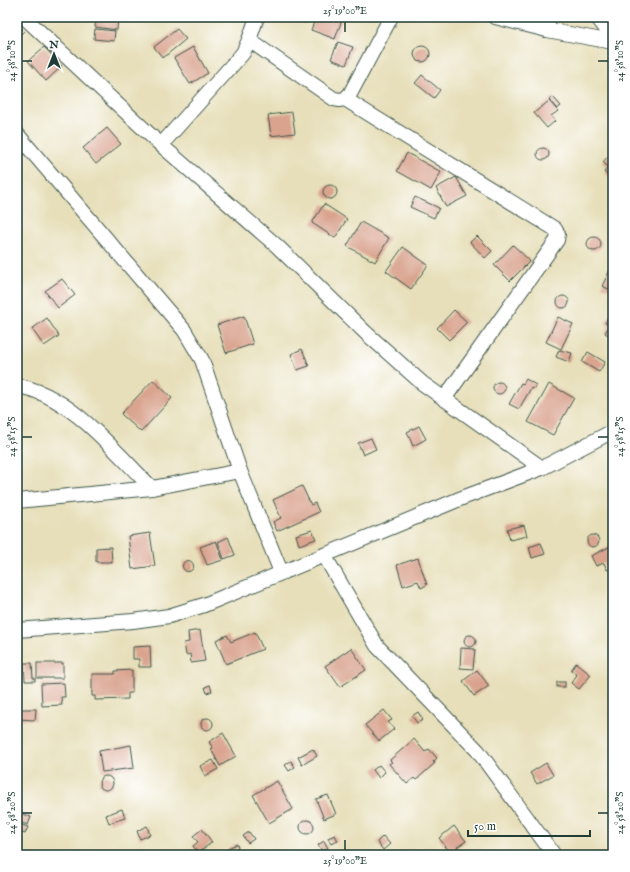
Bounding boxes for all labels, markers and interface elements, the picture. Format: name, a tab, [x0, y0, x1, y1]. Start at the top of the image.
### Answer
text: 25°19'00"E	[323, 5, 367, 18]
north arrow	[34, 34, 74, 74]
text: N	[48, 38, 59, 52]
text: 24°58'10"S	[6, 40, 19, 82]
text: 24°58'10"S	[614, 40, 627, 82]
text: 24°58'15"S	[6, 417, 19, 457]
text: 24°58'15"S	[614, 417, 627, 457]
text: 24°58'20"S	[6, 792, 19, 834]
text: 24°58'20"S	[614, 792, 627, 834]
scale bar	[468, 812, 590, 838]
text: 50 m	[474, 819, 496, 834]
text: 25°19'00"E	[323, 855, 367, 868]

